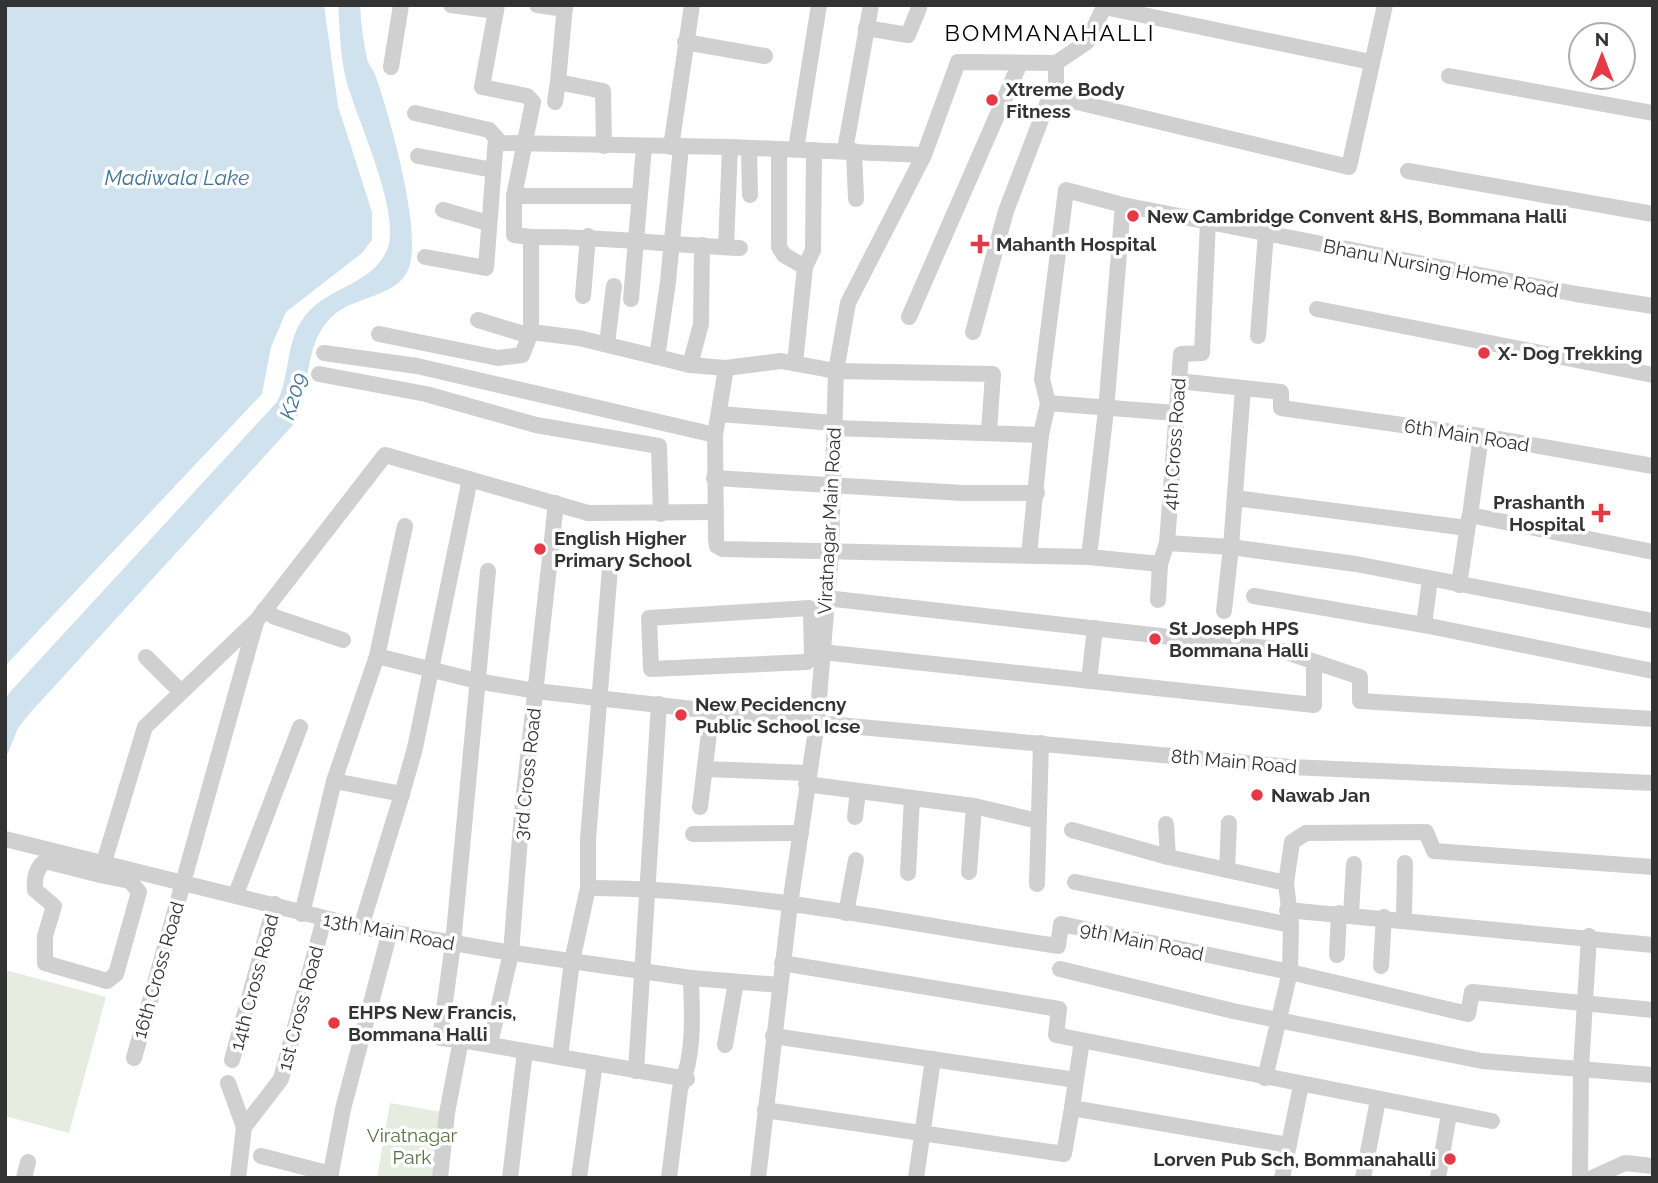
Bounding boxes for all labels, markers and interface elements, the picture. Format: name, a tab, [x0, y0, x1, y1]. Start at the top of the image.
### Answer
district label: BOMMANAHALLI	[945, 19, 1155, 46]
north arrow	[1567, 21, 1637, 91]
text: N	[1595, 28, 1609, 50]
place label: Xtreme Body Fitness	[1005, 78, 1125, 122]
marker: Xtreme Body Fitness	[984, 92, 1000, 108]
water label: Madiwala Lake	[105, 165, 249, 190]
place label: New Cambridge Convent &HS, Bommana Halli	[1147, 205, 1567, 227]
marker: New Cambridge Convent &HS, Bommana Halli	[1125, 208, 1141, 224]
place label: Mahanth Hospital	[996, 233, 1157, 255]
marker: Mahanth Hospital	[970, 234, 990, 254]
street label: Bhanu Nursing Home Road	[1322, 234, 1560, 302]
place label: X- Dog Trekking	[1497, 342, 1643, 364]
marker: X- Dog Trekking	[1476, 345, 1492, 361]
water label: K209	[274, 369, 312, 423]
street label: 4th Cross Road	[1158, 377, 1190, 511]
street label: 6th Main Road	[1403, 414, 1531, 456]
street label: Viratnagar Main Road	[813, 427, 845, 615]
place label: Prashanth Hospital	[1493, 491, 1586, 535]
marker: Prashanth Hospital	[1591, 503, 1611, 523]
place label: English Higher Primary School	[554, 527, 692, 571]
marker: English Higher Primary School	[532, 541, 548, 557]
place label: St Joseph HPS Bommana Halli	[1169, 617, 1309, 661]
marker: St Joseph HPS Bommana Halli	[1147, 631, 1163, 647]
place label: New Pecidencny Public School Icse	[695, 693, 860, 737]
street label: 3rd Cross Road	[509, 707, 545, 841]
marker: New Pecidencny Public School Icse	[673, 707, 689, 723]
street label: 8th Main Road	[1170, 745, 1298, 777]
place label: Nawab Jan	[1271, 784, 1370, 806]
marker: Nawab Jan	[1249, 787, 1265, 803]
street label: 16th Cross Road	[128, 899, 188, 1041]
street label: 13th Main Road	[322, 907, 456, 955]
street label: 14th Cross Road	[225, 911, 283, 1053]
street label: 9th Main Road	[1078, 917, 1206, 965]
street label: 1st Cross Road	[273, 943, 327, 1073]
place label: EHPS New Francis, Bommana Halli	[348, 1001, 516, 1045]
marker: EHPS New Francis, Bommana Halli	[326, 1015, 342, 1031]
park label: Viratnagar Park	[367, 1124, 458, 1168]
place label: Lorven Pub Sch, Bommanahalli	[1153, 1148, 1436, 1170]
marker: Lorven Pub Sch, Bommanahalli	[1442, 1151, 1458, 1167]

